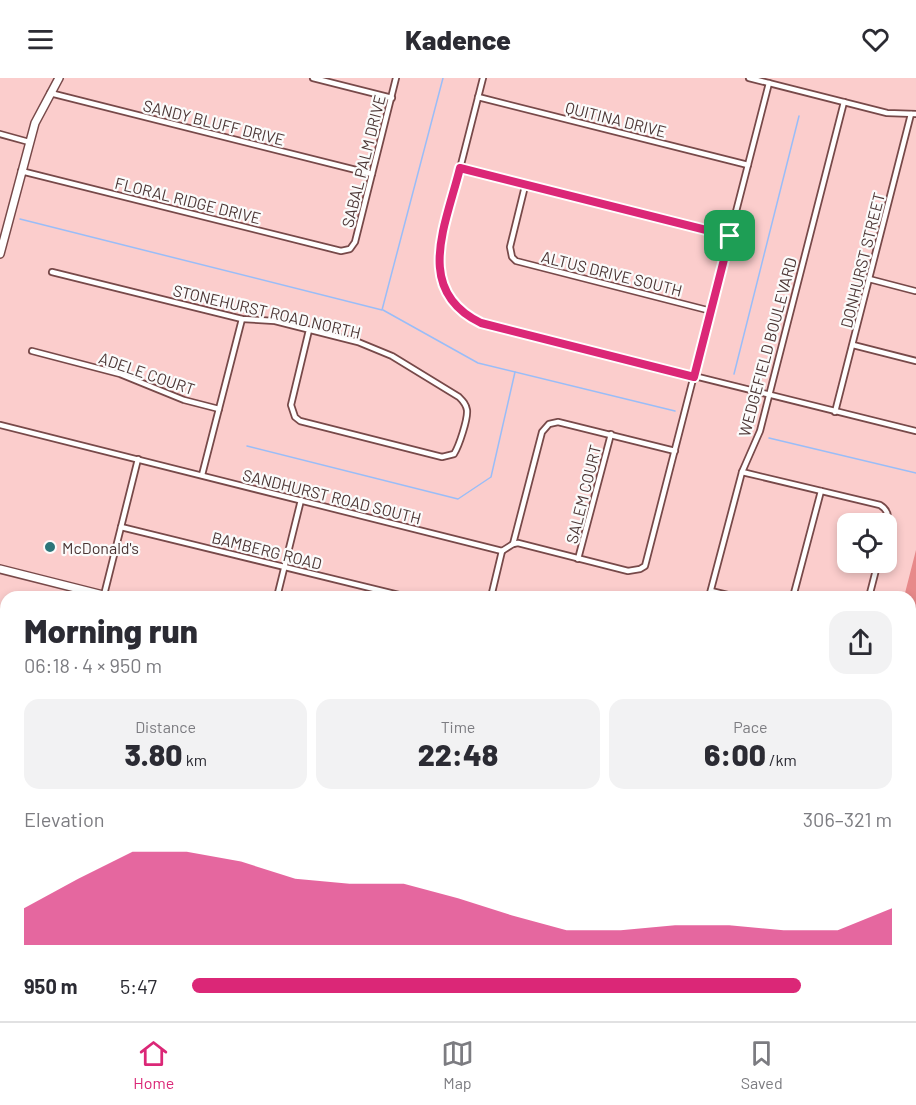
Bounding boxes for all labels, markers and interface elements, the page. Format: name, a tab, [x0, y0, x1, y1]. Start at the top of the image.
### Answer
icon: menu	[24, 23, 57, 56]
text: Kadence	[405, 23, 511, 55]
icon: heart	[859, 23, 892, 56]
street label: SABAL PALM DRIVE	[337, 93, 389, 229]
street label: SANDY BLUFF DRIVE	[141, 95, 287, 149]
street label: QUITINA DRIVE	[564, 97, 668, 141]
street label: FLORAL RIDGE DRIVE	[113, 173, 263, 227]
street label: DONHURST STREET	[836, 190, 888, 330]
pin	[704, 210, 755, 261]
icon: arrive	[713, 219, 746, 252]
street label: ALTUS DRIVE SOUTH	[540, 246, 684, 300]
street label: WEDGEFIELD BOULEVARD	[734, 255, 800, 439]
street label: STONEHURST ROAD NORTH	[171, 280, 363, 342]
street label: ADELE COURT	[97, 348, 197, 398]
street label: SALEM COURT	[562, 443, 604, 545]
street label: SANDHURST ROAD SOUTH	[241, 465, 423, 527]
map controls	[837, 513, 897, 573]
button: locate	[837, 513, 897, 573]
street label: BAMBERG ROAD	[210, 527, 324, 573]
place label: McDonald's	[62, 538, 139, 557]
marker: McDonald's	[43, 540, 57, 554]
text: Morning run	[24, 610, 198, 650]
button: share	[829, 611, 892, 674]
text: 06:18 · 4 × 950 m	[24, 653, 162, 677]
text: Distance	[135, 717, 196, 736]
text: Time	[441, 717, 475, 736]
text: Pace	[733, 717, 768, 736]
text: 3.80	[124, 736, 182, 772]
text: 22:48	[418, 736, 498, 772]
text: 6:00	[704, 736, 766, 772]
text: km	[182, 750, 207, 769]
text: /km	[766, 750, 797, 769]
text: Elevation	[24, 807, 105, 831]
text: 306–321 m	[803, 807, 892, 831]
text: 950 m	[24, 974, 78, 998]
text: 5:47	[120, 974, 157, 998]
tab: Home	[133, 1037, 174, 1092]
tab: Map	[441, 1037, 474, 1092]
tab: Saved	[741, 1037, 783, 1092]

